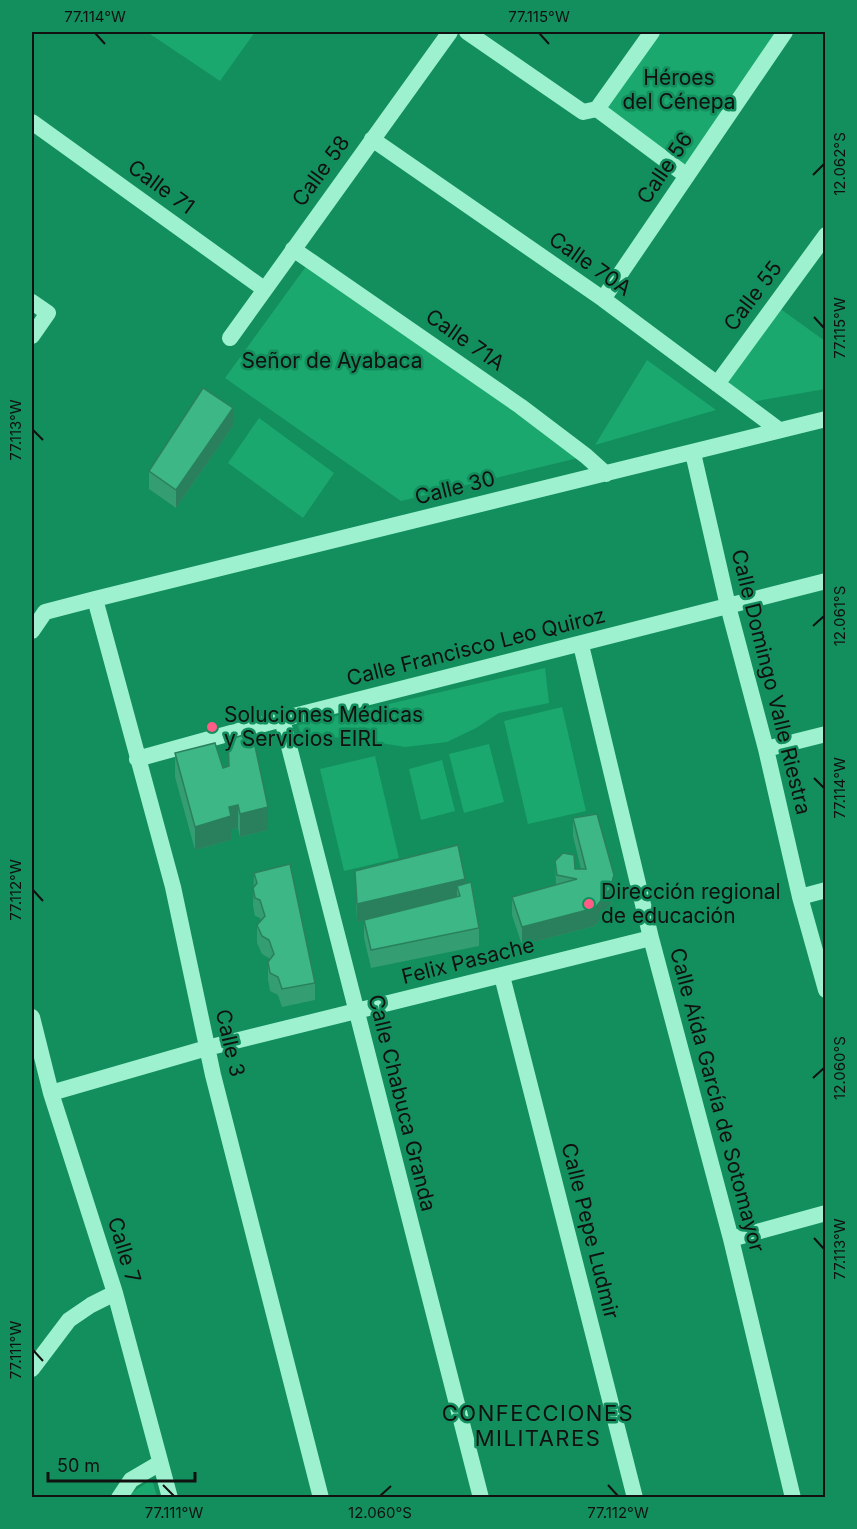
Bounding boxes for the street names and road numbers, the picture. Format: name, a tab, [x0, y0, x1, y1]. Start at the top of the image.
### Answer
street label: Calle 56	[632, 127, 698, 208]
street label: Calle 58	[287, 131, 355, 211]
street label: Calle 71	[123, 154, 199, 219]
street label: Calle 70A	[544, 226, 636, 301]
street label: Calle 55	[718, 256, 787, 336]
street label: Calle 71A	[421, 303, 509, 376]
street label: Calle 30	[412, 466, 498, 510]
street label: Calle Domingo Valle Riestra	[726, 547, 817, 817]
street label: Calle Francisco Leo Quiroz	[344, 602, 608, 691]
street label: Felix Pasache	[399, 932, 537, 989]
street label: Calle Aída García de Sotomayor	[665, 945, 770, 1255]
street label: Calle Chabuca Granda	[363, 992, 442, 1214]
street label: Calle 3	[211, 1007, 250, 1079]
street label: Calle Pepe Ludmir	[557, 1140, 624, 1322]
street label: Calle 7	[103, 1214, 146, 1286]

